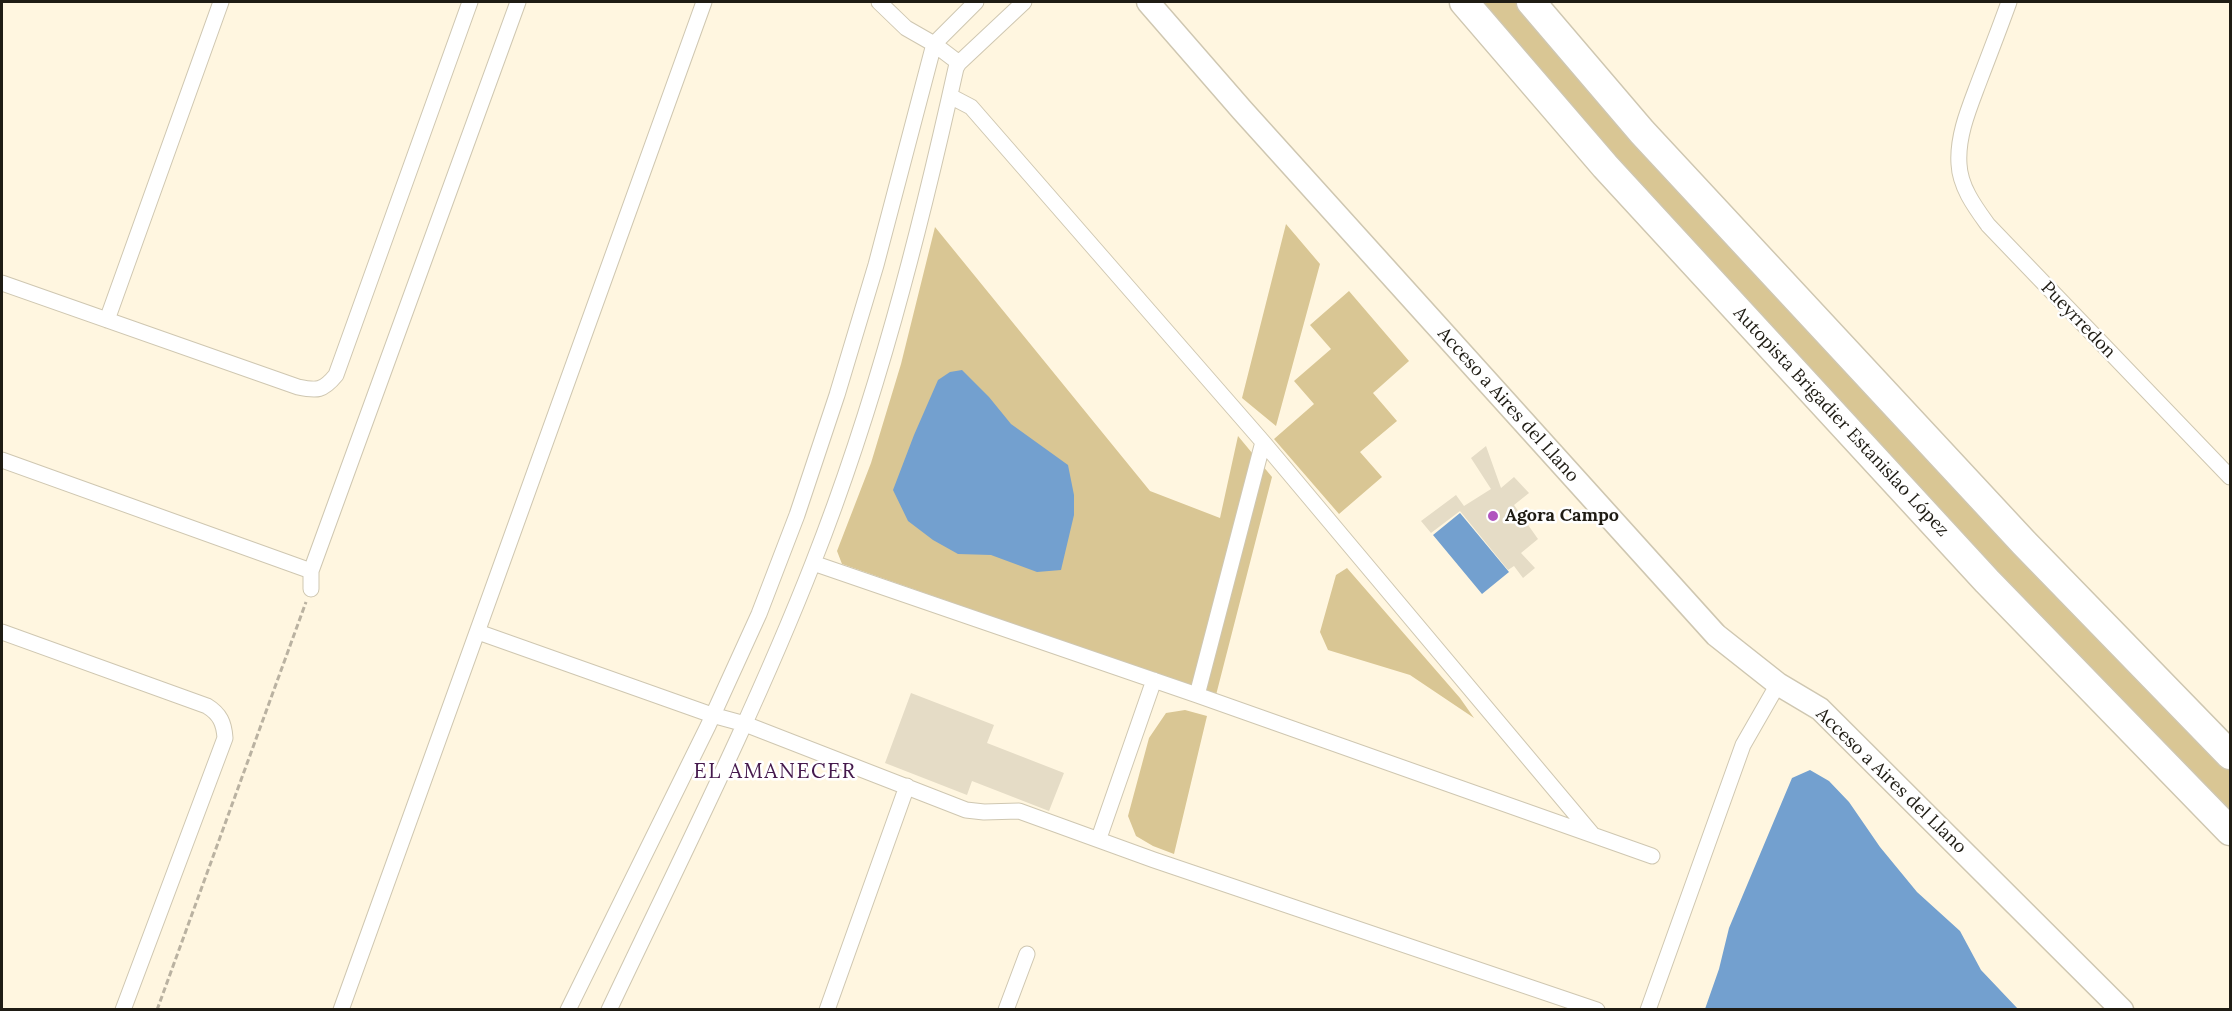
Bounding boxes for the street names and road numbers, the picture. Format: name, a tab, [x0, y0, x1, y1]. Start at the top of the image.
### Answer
street label: Pueyrredon	[2036, 277, 2120, 363]
street label: Autopista Brigadier Estanislao López	[1729, 303, 1953, 541]
street label: Acceso a Aires del Llano	[1433, 323, 1583, 487]
street label: Acceso a Aires del Llano	[1811, 704, 1971, 858]

